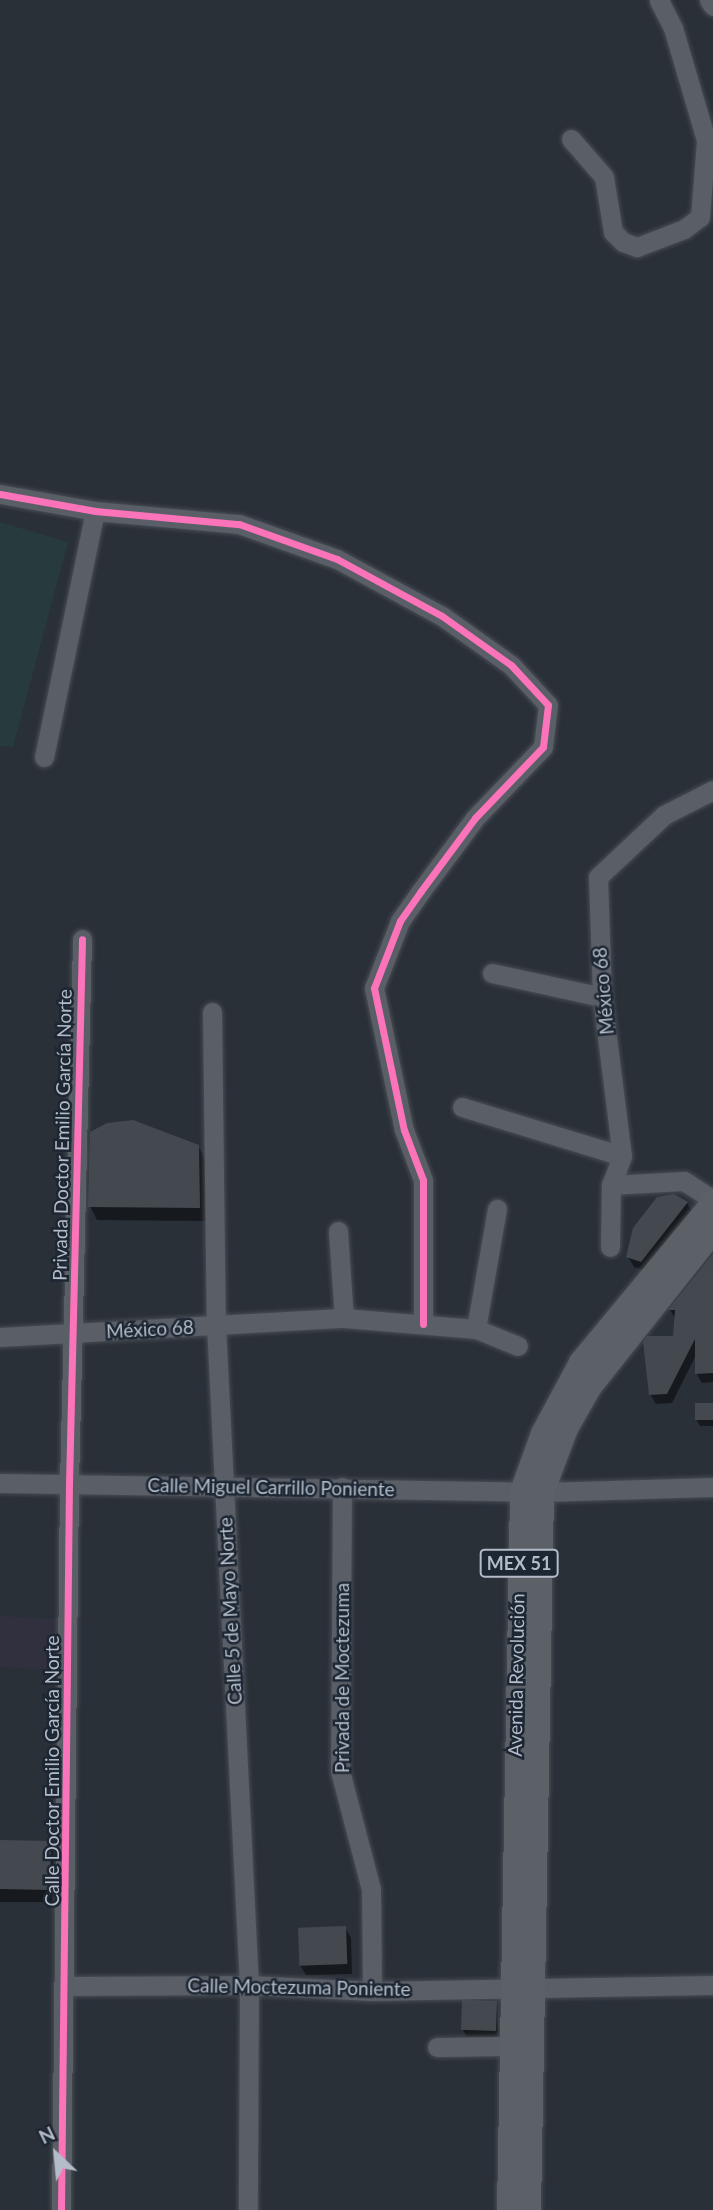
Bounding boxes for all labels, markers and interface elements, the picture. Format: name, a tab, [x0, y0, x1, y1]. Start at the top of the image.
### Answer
street label: México 68	[588, 946, 618, 1036]
street label: Privada Doctor Emilio García Norte	[48, 989, 76, 1281]
street label: México 68	[106, 1315, 194, 1343]
street label: Calle Miguel Carrillo Poniente	[147, 1473, 395, 1501]
street label: Calle 5 de Mayo Norte	[214, 1517, 246, 1705]
road number: MEX 51	[479, 1548, 559, 1578]
street label: Privada de Moctezuma	[331, 1583, 353, 1773]
street label: Avenida Revolución	[503, 1593, 529, 1757]
street label: Calle Doctor Emilio García Norte	[41, 1635, 63, 1907]
street label: Calle Moctezuma Poniente	[187, 1974, 411, 2000]
north arrow	[21, 2119, 91, 2189]
text: N	[35, 2121, 58, 2148]

